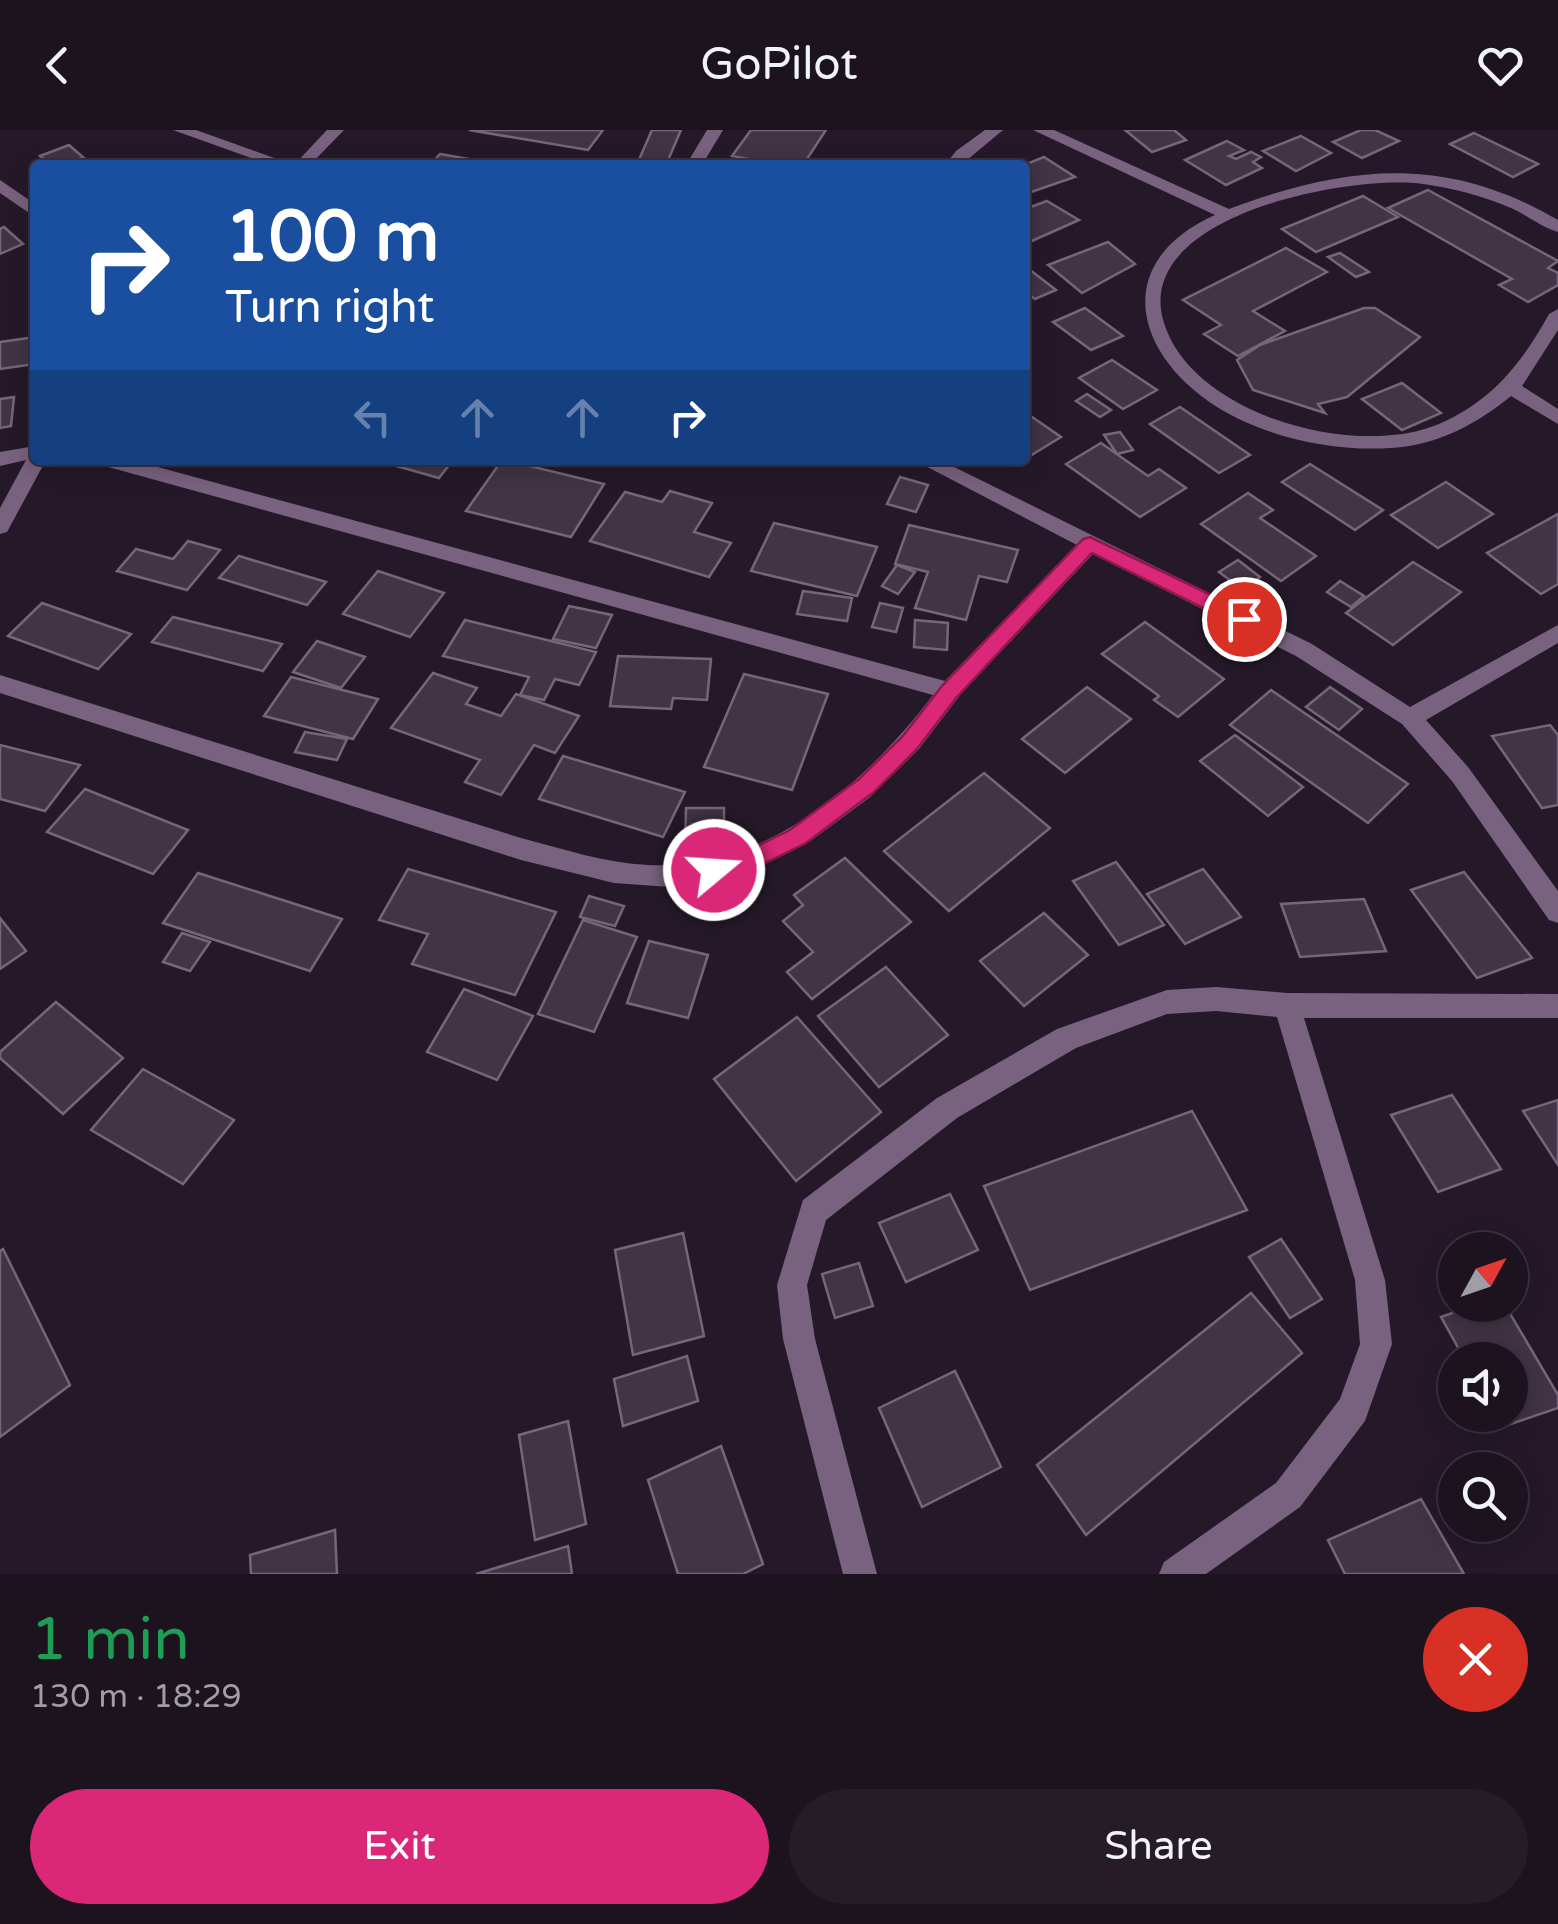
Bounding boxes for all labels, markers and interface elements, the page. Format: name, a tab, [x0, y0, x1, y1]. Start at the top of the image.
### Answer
icon: back	[30, 38, 85, 93]
text: GoPilot	[700, 38, 858, 92]
icon: heart	[1473, 38, 1528, 93]
text: 100 m	[225, 196, 439, 280]
icon: right	[60, 200, 190, 330]
text: Turn right	[225, 281, 434, 335]
icon: left	[345, 390, 400, 445]
icon: ahead	[450, 390, 505, 445]
icon: ahead	[555, 390, 610, 445]
icon: right	[660, 390, 715, 445]
pin	[1202, 577, 1287, 662]
icon: arrive	[1217, 592, 1272, 647]
position arrow	[662, 818, 766, 922]
north arrow	[1438, 1232, 1528, 1322]
map controls	[1438, 1232, 1528, 1542]
button: sound	[1438, 1342, 1528, 1432]
button: search	[1438, 1452, 1528, 1542]
text: 1 min	[30, 1604, 190, 1676]
button: close	[1423, 1607, 1528, 1712]
text: 130 m · 18:29	[30, 1678, 242, 1716]
button: Exit	[30, 1789, 769, 1904]
button: Share	[789, 1789, 1528, 1904]

